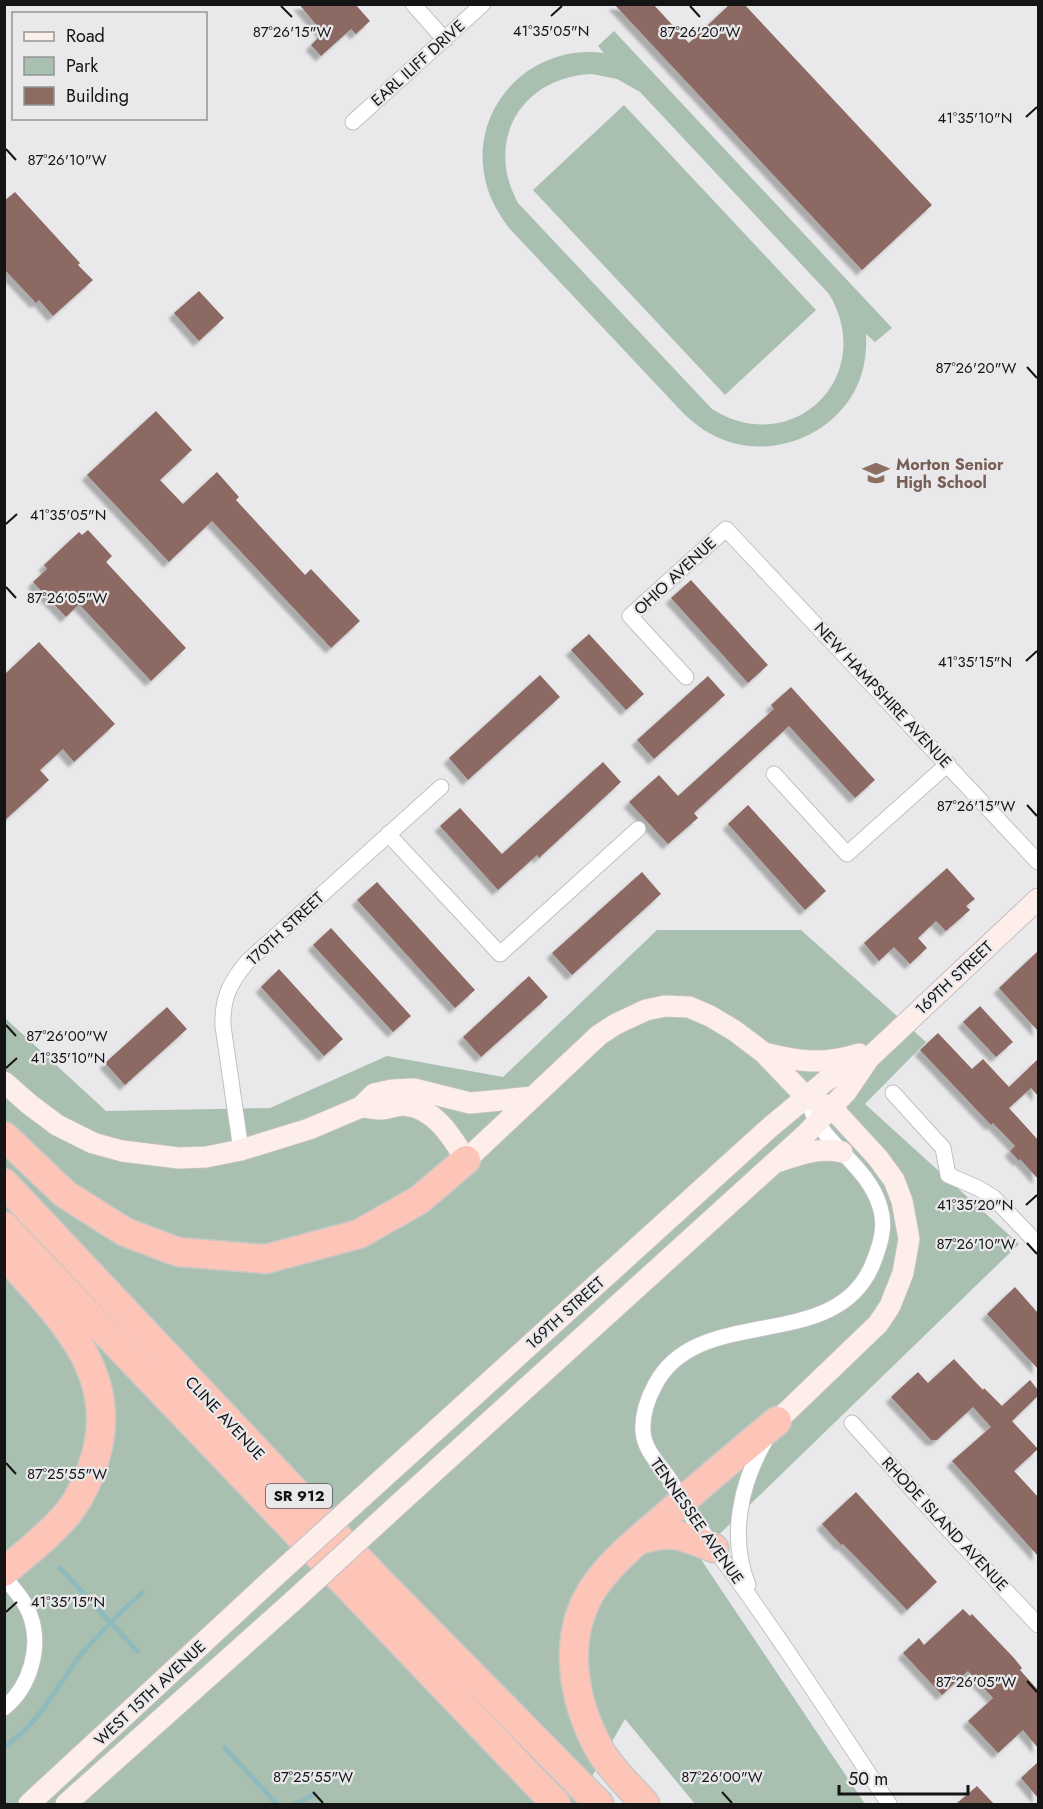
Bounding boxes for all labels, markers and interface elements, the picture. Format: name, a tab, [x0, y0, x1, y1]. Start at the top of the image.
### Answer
legend	[12, 12, 207, 120]
street label: EARL ILIFF DRIVE	[366, 15, 470, 111]
text: 41°35'05"N	[513, 20, 589, 42]
text: 87°26'15"W	[253, 21, 331, 43]
text: 87°26'20"W	[660, 21, 741, 43]
text: Road	[66, 23, 105, 49]
text: Park	[66, 53, 98, 79]
text: Building	[66, 83, 129, 109]
text: 41°35'10"N	[938, 107, 1012, 129]
text: 87°26'10"W	[27, 149, 107, 171]
text: 87°26'20"W	[936, 357, 1017, 379]
place label: Morton Senior High School	[896, 453, 1004, 494]
school or university icon: Morton Senior High School	[861, 458, 891, 488]
text: 41°35'05"N	[30, 504, 106, 526]
street label: OHIO AVENUE	[629, 532, 721, 620]
text: 87°26'05"W	[27, 587, 108, 609]
street label: NEW HAMPSHIRE AVENUE	[809, 617, 957, 773]
text: 41°35'15"N	[938, 651, 1012, 673]
text: 87°26'15"W	[937, 795, 1015, 817]
street label: 170TH STREET	[241, 886, 329, 971]
street label: 169TH STREET	[910, 935, 998, 1020]
text: 87°26'00"W	[26, 1025, 108, 1047]
text: 41°35'10"N	[31, 1047, 105, 1069]
text: 41°35'20"N	[937, 1194, 1013, 1216]
text: 87°26'10"W	[936, 1233, 1016, 1255]
street label: 169TH STREET	[521, 1271, 610, 1355]
street label: CLINE AVENUE	[180, 1371, 270, 1465]
street label: RHODE ISLAND AVENUE	[877, 1452, 1013, 1596]
street label: TENNESSEE AVENUE	[645, 1453, 749, 1589]
text: 87°25'55"W	[27, 1463, 107, 1485]
road number: SR 912	[266, 1484, 332, 1508]
text: 41°35'15"N	[31, 1591, 105, 1613]
street label: WEST 15TH AVENUE	[89, 1635, 211, 1751]
text: 87°26'05"W	[936, 1671, 1017, 1693]
scale bar	[839, 1758, 968, 1796]
text: 87°25'55"W	[273, 1766, 353, 1788]
text: 87°26'00"W	[681, 1766, 763, 1788]
text: 50 m	[848, 1766, 888, 1792]

